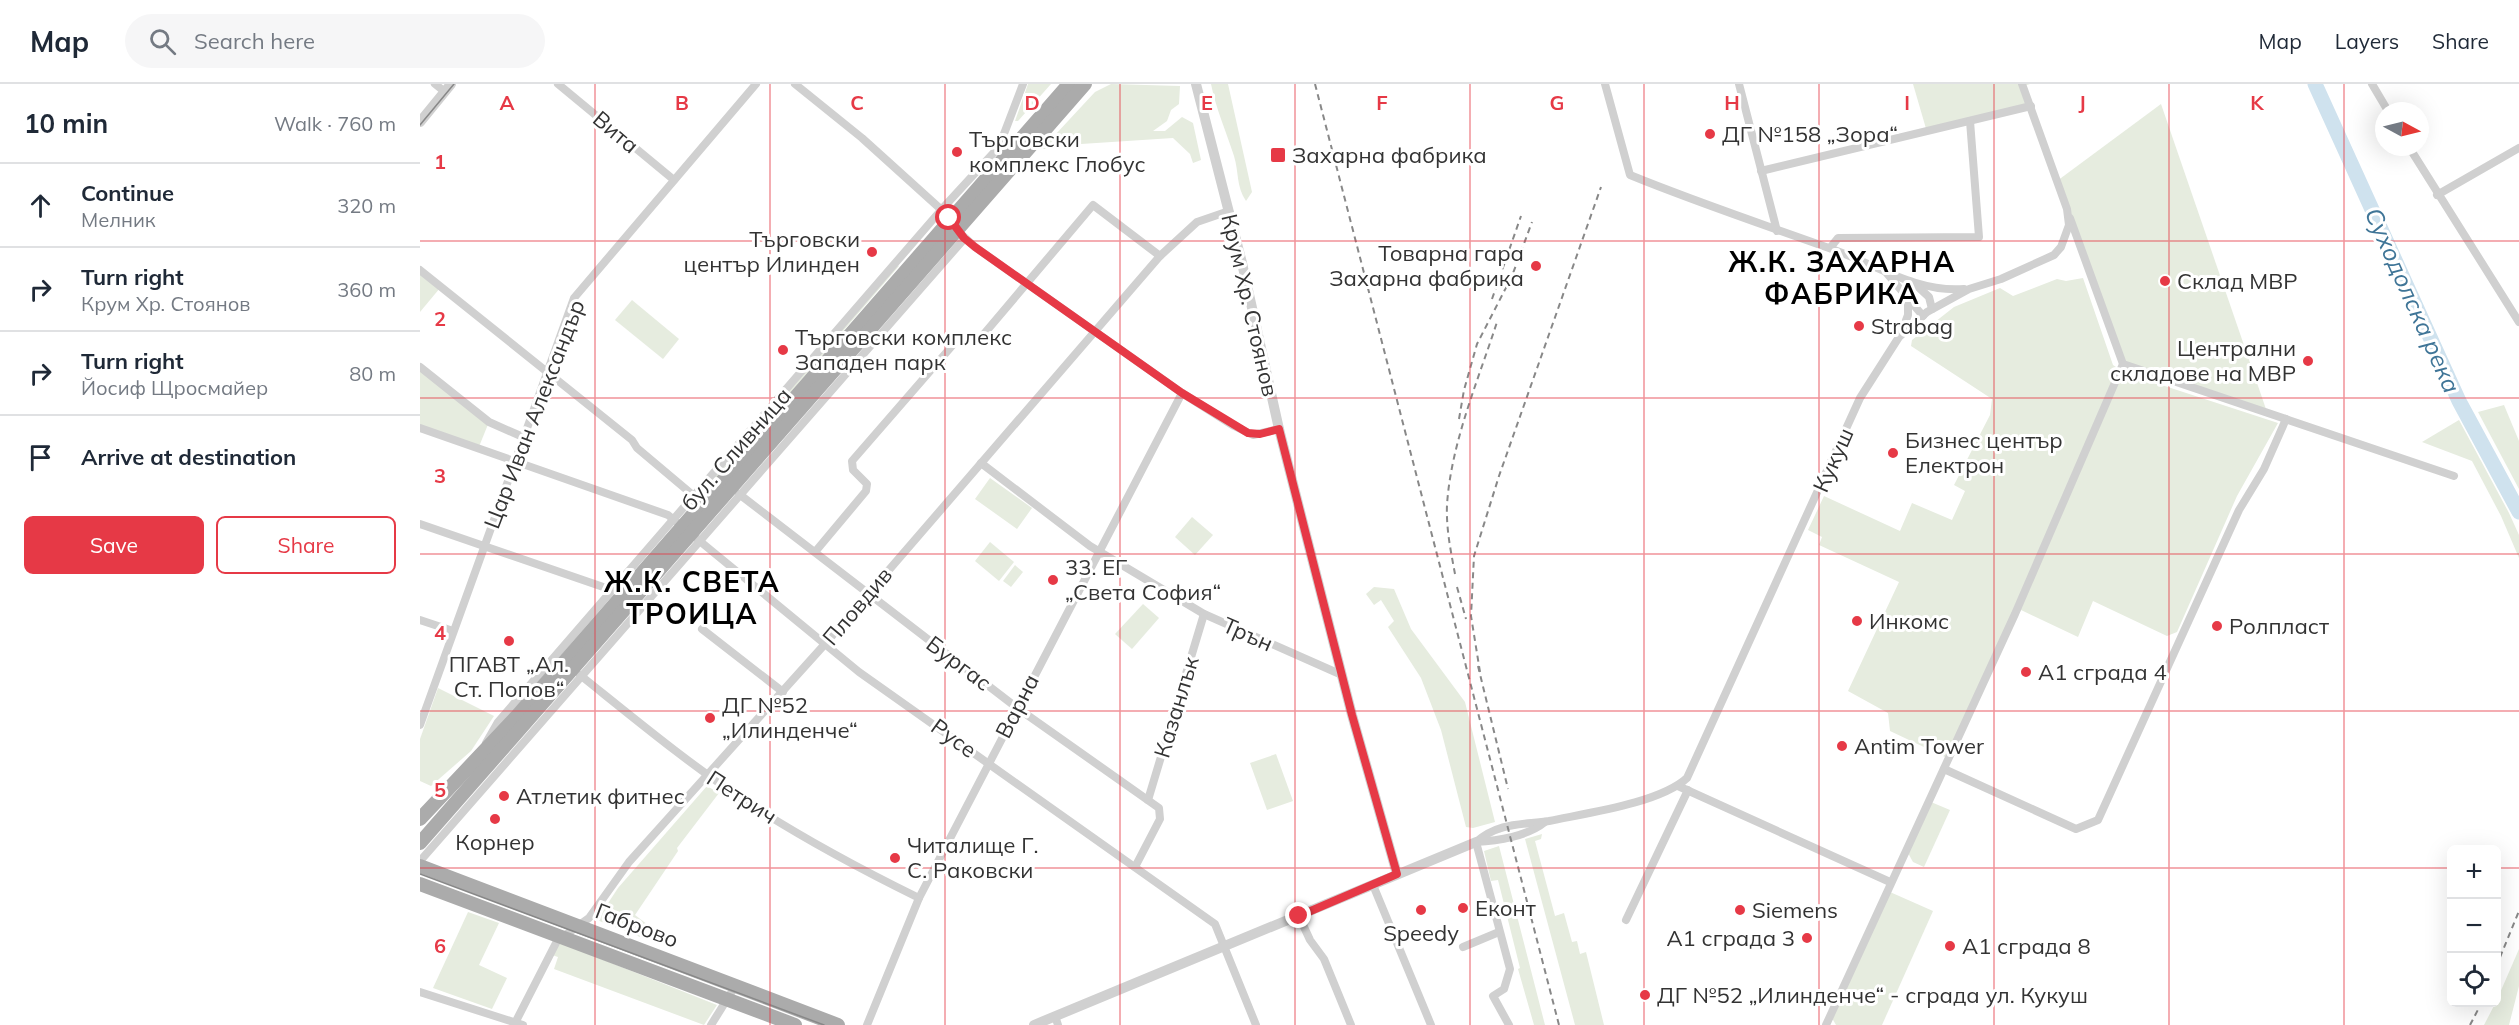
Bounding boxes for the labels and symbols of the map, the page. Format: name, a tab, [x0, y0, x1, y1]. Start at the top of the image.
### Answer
text: A	[500, 90, 515, 115]
text: B	[675, 90, 689, 115]
text: C	[850, 90, 864, 115]
text: D	[1024, 90, 1040, 115]
text: E	[1201, 90, 1213, 115]
text: F	[1376, 90, 1388, 115]
text: G	[1550, 90, 1564, 115]
text: H	[1724, 90, 1740, 115]
text: I	[1904, 90, 1910, 115]
text: J	[2078, 90, 2086, 115]
text: K	[2250, 90, 2264, 115]
north arrow	[2375, 102, 2429, 156]
street label: Вита	[587, 105, 645, 159]
place label: ДГ №158 „Зора“	[1722, 120, 1898, 148]
place label: Търговски комплекс Глобус	[969, 125, 1146, 178]
marker: ДГ №158 „Зора“	[1703, 127, 1717, 141]
place label: Захарна фабрика	[1292, 141, 1487, 169]
marker: Търговски комплекс Глобус	[950, 145, 964, 159]
marker: Захарна фабрика	[1269, 146, 1287, 164]
text: 1	[434, 149, 446, 174]
water label: Суходолска река	[2359, 203, 2467, 397]
route start	[935, 204, 961, 230]
street label: Крум Хр. Стоянов	[1215, 211, 1285, 399]
place label: Търговски център Илинден	[684, 225, 860, 278]
place label: Товарна гара Захарна фабрика	[1329, 239, 1524, 292]
district label: Ж.К. ЗАХАРНА ФАБРИКА	[1728, 244, 1956, 311]
marker: Търговски център Илинден	[865, 245, 879, 259]
marker: Товарна гара Захарна фабрика	[1529, 259, 1543, 273]
place label: Склад МВР	[2177, 267, 2298, 295]
marker: Склад МВР	[2158, 274, 2172, 288]
street label: Цар Иван Александър	[477, 296, 591, 532]
text: 2	[434, 306, 446, 331]
place label: Strabag	[1871, 312, 1953, 340]
marker: Strabag	[1852, 319, 1866, 333]
place label: Търговски комплекс Западен парк	[795, 323, 1012, 376]
place label: Централни складове на МВР	[2110, 334, 2296, 387]
marker: Търговски комплекс Западен парк	[776, 343, 790, 357]
marker: Централни складове на МВР	[2301, 354, 2315, 368]
street label: бул. Сливница	[675, 382, 797, 516]
street label: Кукуш	[1806, 423, 1860, 497]
place label: Бизнес център Електрон	[1905, 426, 2063, 479]
marker: Бизнес център Електрон	[1886, 446, 1900, 460]
text: 3	[434, 463, 446, 488]
place label: 33. ЕГ „Света София“	[1065, 553, 1221, 606]
street label: Пловдив	[816, 561, 898, 651]
district label: Ж.К. СВЕТА ТРОИЦА	[604, 564, 780, 631]
marker: 33. ЕГ „Света София“	[1046, 573, 1060, 587]
place label: Инкомс	[1869, 607, 1949, 635]
street label: Трън	[1219, 611, 1277, 657]
place label: Ролпласт	[2229, 612, 2329, 640]
marker: Инкомс	[1850, 614, 1864, 628]
marker: Ролпласт	[2210, 619, 2224, 633]
text: 4	[434, 620, 446, 645]
street label: Бургас	[921, 629, 997, 697]
marker: ПГАВТ „Ал. Ст. Попов“	[502, 634, 516, 648]
place label: ПГАВТ „Ал. Ст. Попов“	[449, 650, 569, 703]
street label: Казанлък	[1147, 653, 1205, 761]
place label: А1 сграда 4	[2038, 658, 2167, 686]
marker: А1 сграда 4	[2019, 665, 2033, 679]
street label: Варна	[989, 669, 1045, 743]
place label: ДГ №52 „Илинденче“	[722, 691, 858, 744]
marker: ДГ №52 „Илинденче“	[703, 711, 717, 725]
street label: Русе	[926, 712, 982, 764]
place label: Antim Tower	[1854, 732, 1984, 760]
marker: Antim Tower	[1835, 739, 1849, 753]
street label: Петрич	[702, 764, 782, 830]
text: 5	[434, 777, 446, 802]
place label: Атлетик фитнес	[516, 782, 685, 810]
marker: Атлетик фитнес	[497, 789, 511, 803]
marker: Корнер	[488, 812, 502, 826]
place label: Корнер	[455, 828, 535, 856]
place label: Читалище Г. С. Раковски	[907, 831, 1038, 884]
marker: Читалище Г. С. Раковски	[888, 851, 902, 865]
place label: Еконт	[1475, 894, 1536, 922]
street label: Габрово	[591, 896, 683, 954]
place label: Siemens	[1752, 896, 1838, 924]
marker: Еконт	[1456, 901, 1470, 915]
route end	[1285, 902, 1311, 928]
marker: Speedy	[1414, 903, 1428, 917]
marker: Siemens	[1733, 903, 1747, 917]
place label: Speedy	[1383, 919, 1459, 947]
place label: А1 сграда 3	[1666, 924, 1795, 952]
marker: А1 сграда 3	[1800, 931, 1814, 945]
place label: А1 сграда 8	[1962, 932, 2091, 960]
text: 6	[434, 933, 446, 958]
marker: А1 сграда 8	[1943, 939, 1957, 953]
place label: ДГ №52 „Илинденче“ - сграда ул. Кукуш	[1657, 981, 2088, 1009]
marker: ДГ №52 „Илинденче“ - сграда ул. Кукуш	[1638, 988, 1652, 1002]

